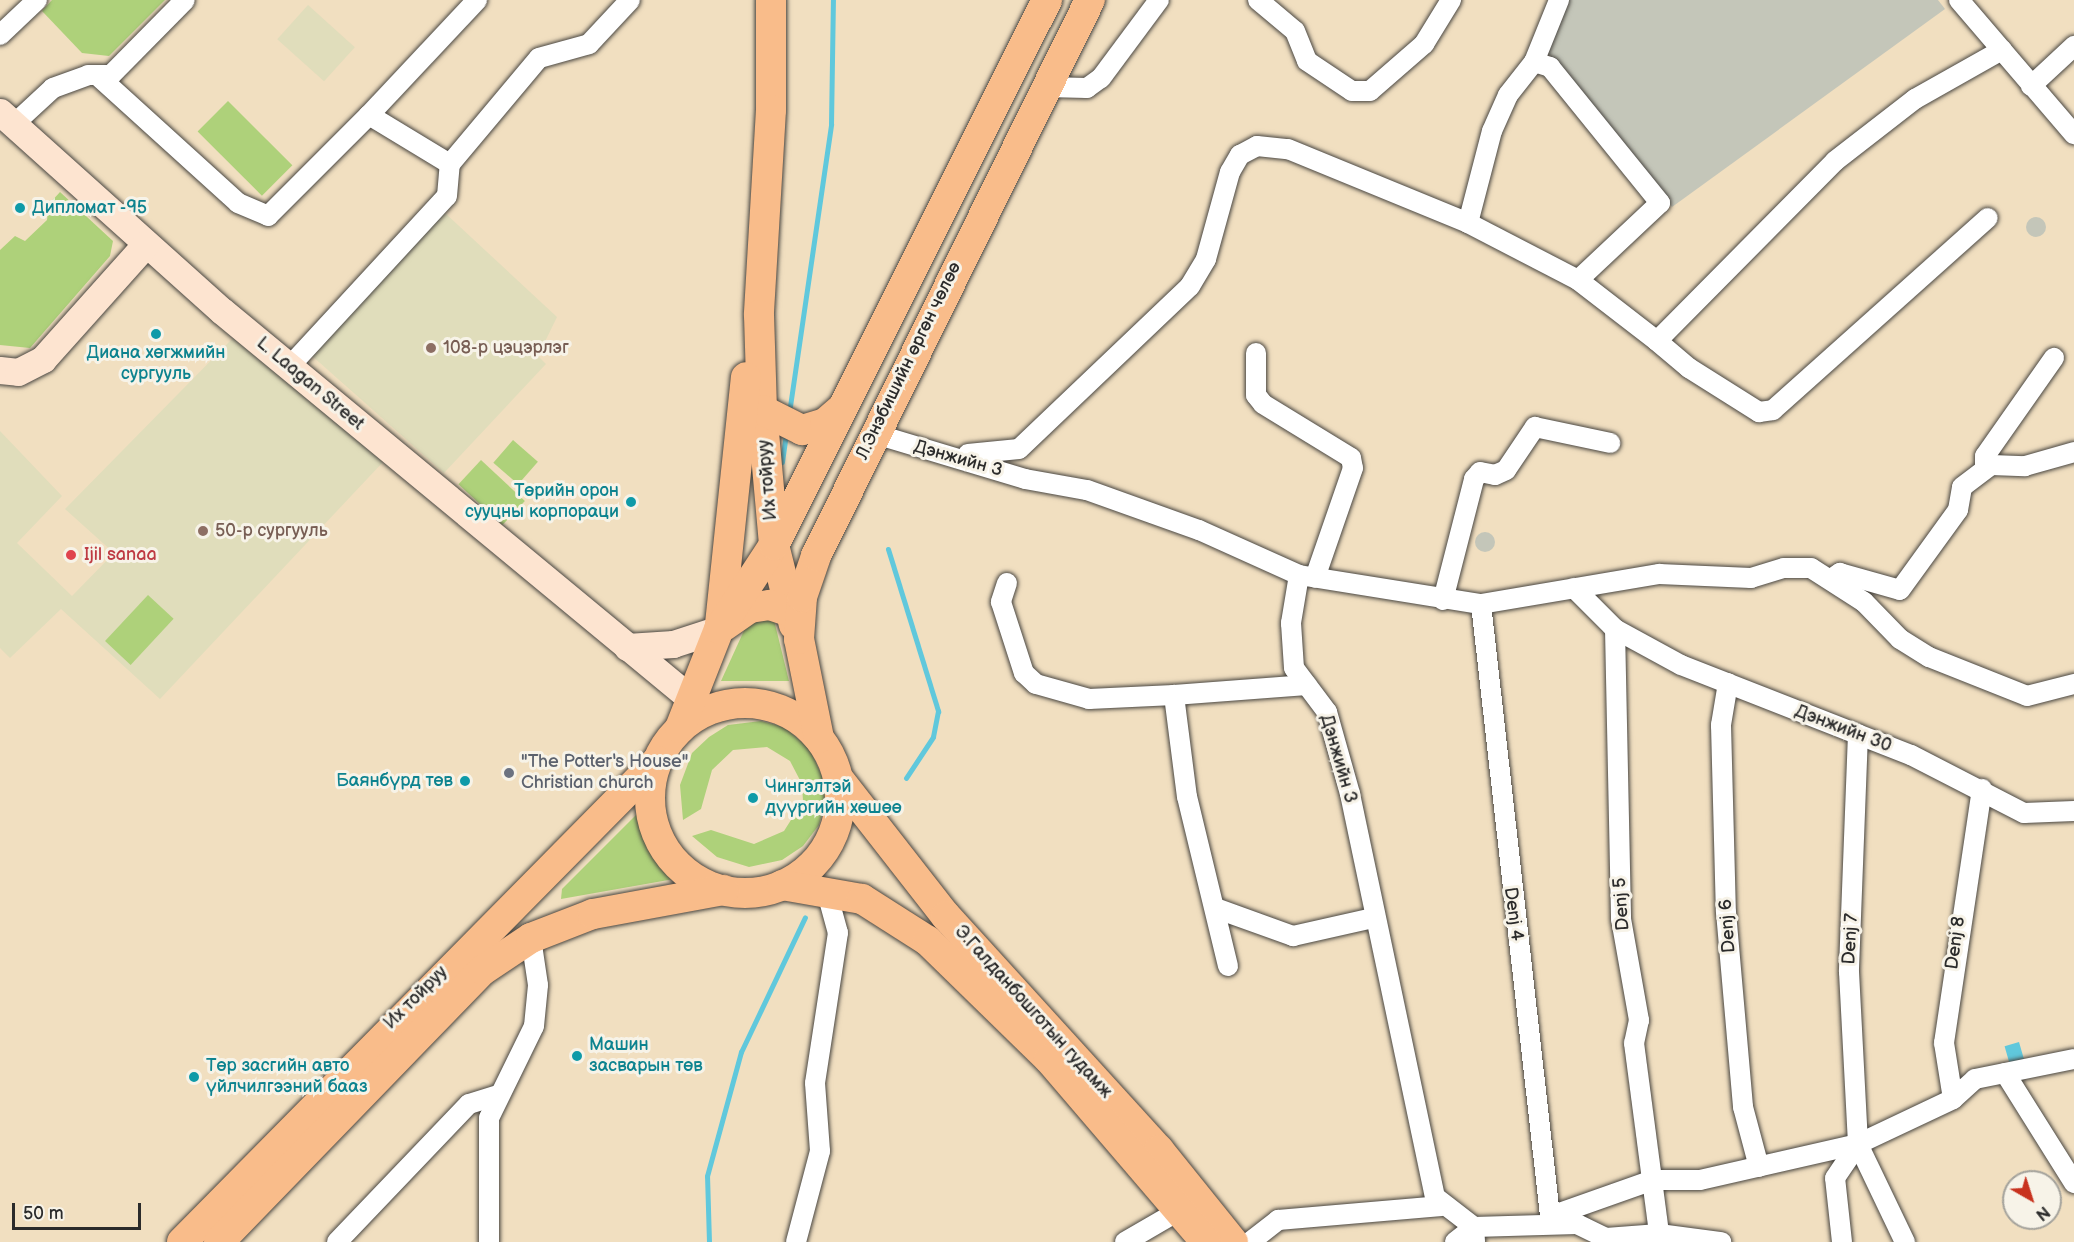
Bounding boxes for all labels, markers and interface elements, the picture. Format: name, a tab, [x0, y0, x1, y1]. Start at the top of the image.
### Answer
place label: Дипломат -95	[32, 197, 148, 219]
marker: Дипломат -95	[13, 201, 27, 215]
street label: Л.Энэбишийн өргөн чөлөө	[852, 259, 966, 463]
marker: Диана хөгжмийн сургууль	[149, 327, 163, 341]
street label: L. Laagan Street	[252, 333, 368, 435]
place label: 108-р цэцэрлэг	[443, 337, 569, 359]
marker: 108-р цэцэрлэг	[424, 341, 438, 355]
place label: Диана хөгжмийн сургууль	[87, 343, 225, 386]
street label: Дэнжийн 3	[911, 436, 1005, 482]
street label: Их тойруу	[754, 439, 782, 521]
place label: Төрийн орон сууцны корпораци	[465, 481, 619, 524]
marker: Төрийн орон сууцны корпораци	[624, 495, 638, 509]
place label: 50-р сургууль	[215, 520, 328, 542]
marker: 50-р сургууль	[196, 524, 210, 538]
place label: Ijil sanaa	[84, 544, 157, 566]
marker: Ijil sanaa	[62, 546, 80, 564]
street label: Дэнжийн 30	[1792, 701, 1894, 757]
street label: Дэнжийн 3	[1315, 712, 1361, 806]
place label: "The Potter's House" Christian church	[521, 752, 688, 795]
marker: "The Potter's House" Christian church	[502, 766, 516, 780]
place label: Баянбүрд төв	[336, 770, 453, 792]
marker: Баянбүрд төв	[458, 774, 472, 788]
place label: Чингэлтэй дүүргийн хөшөө	[765, 777, 902, 820]
marker: Чингэлтэй дүүргийн хөшөө	[746, 791, 760, 805]
street label: Denj 5	[1609, 877, 1635, 931]
street label: Denj 4	[1499, 886, 1527, 942]
street label: Denj 6	[1715, 898, 1741, 954]
street label: Denj 7	[1839, 913, 1863, 965]
street label: Denj 8	[1942, 915, 1970, 971]
street label: Э.Галданбошготын гудамж	[950, 921, 1116, 1103]
street label: Их тойруу	[380, 962, 452, 1034]
place label: Машин засварын төв	[589, 1035, 703, 1078]
marker: Машин засварын төв	[570, 1049, 584, 1063]
place label: Төр засгийн авто үйлчилгээний бааз	[206, 1056, 368, 1098]
marker: Төр засгийн авто үйлчилгээний бааз	[187, 1070, 201, 1084]
north arrow	[2002, 1170, 2062, 1230]
scale bar	[15, 1191, 144, 1229]
text: N	[2032, 1202, 2053, 1224]
text: 50 m	[23, 1203, 64, 1224]

